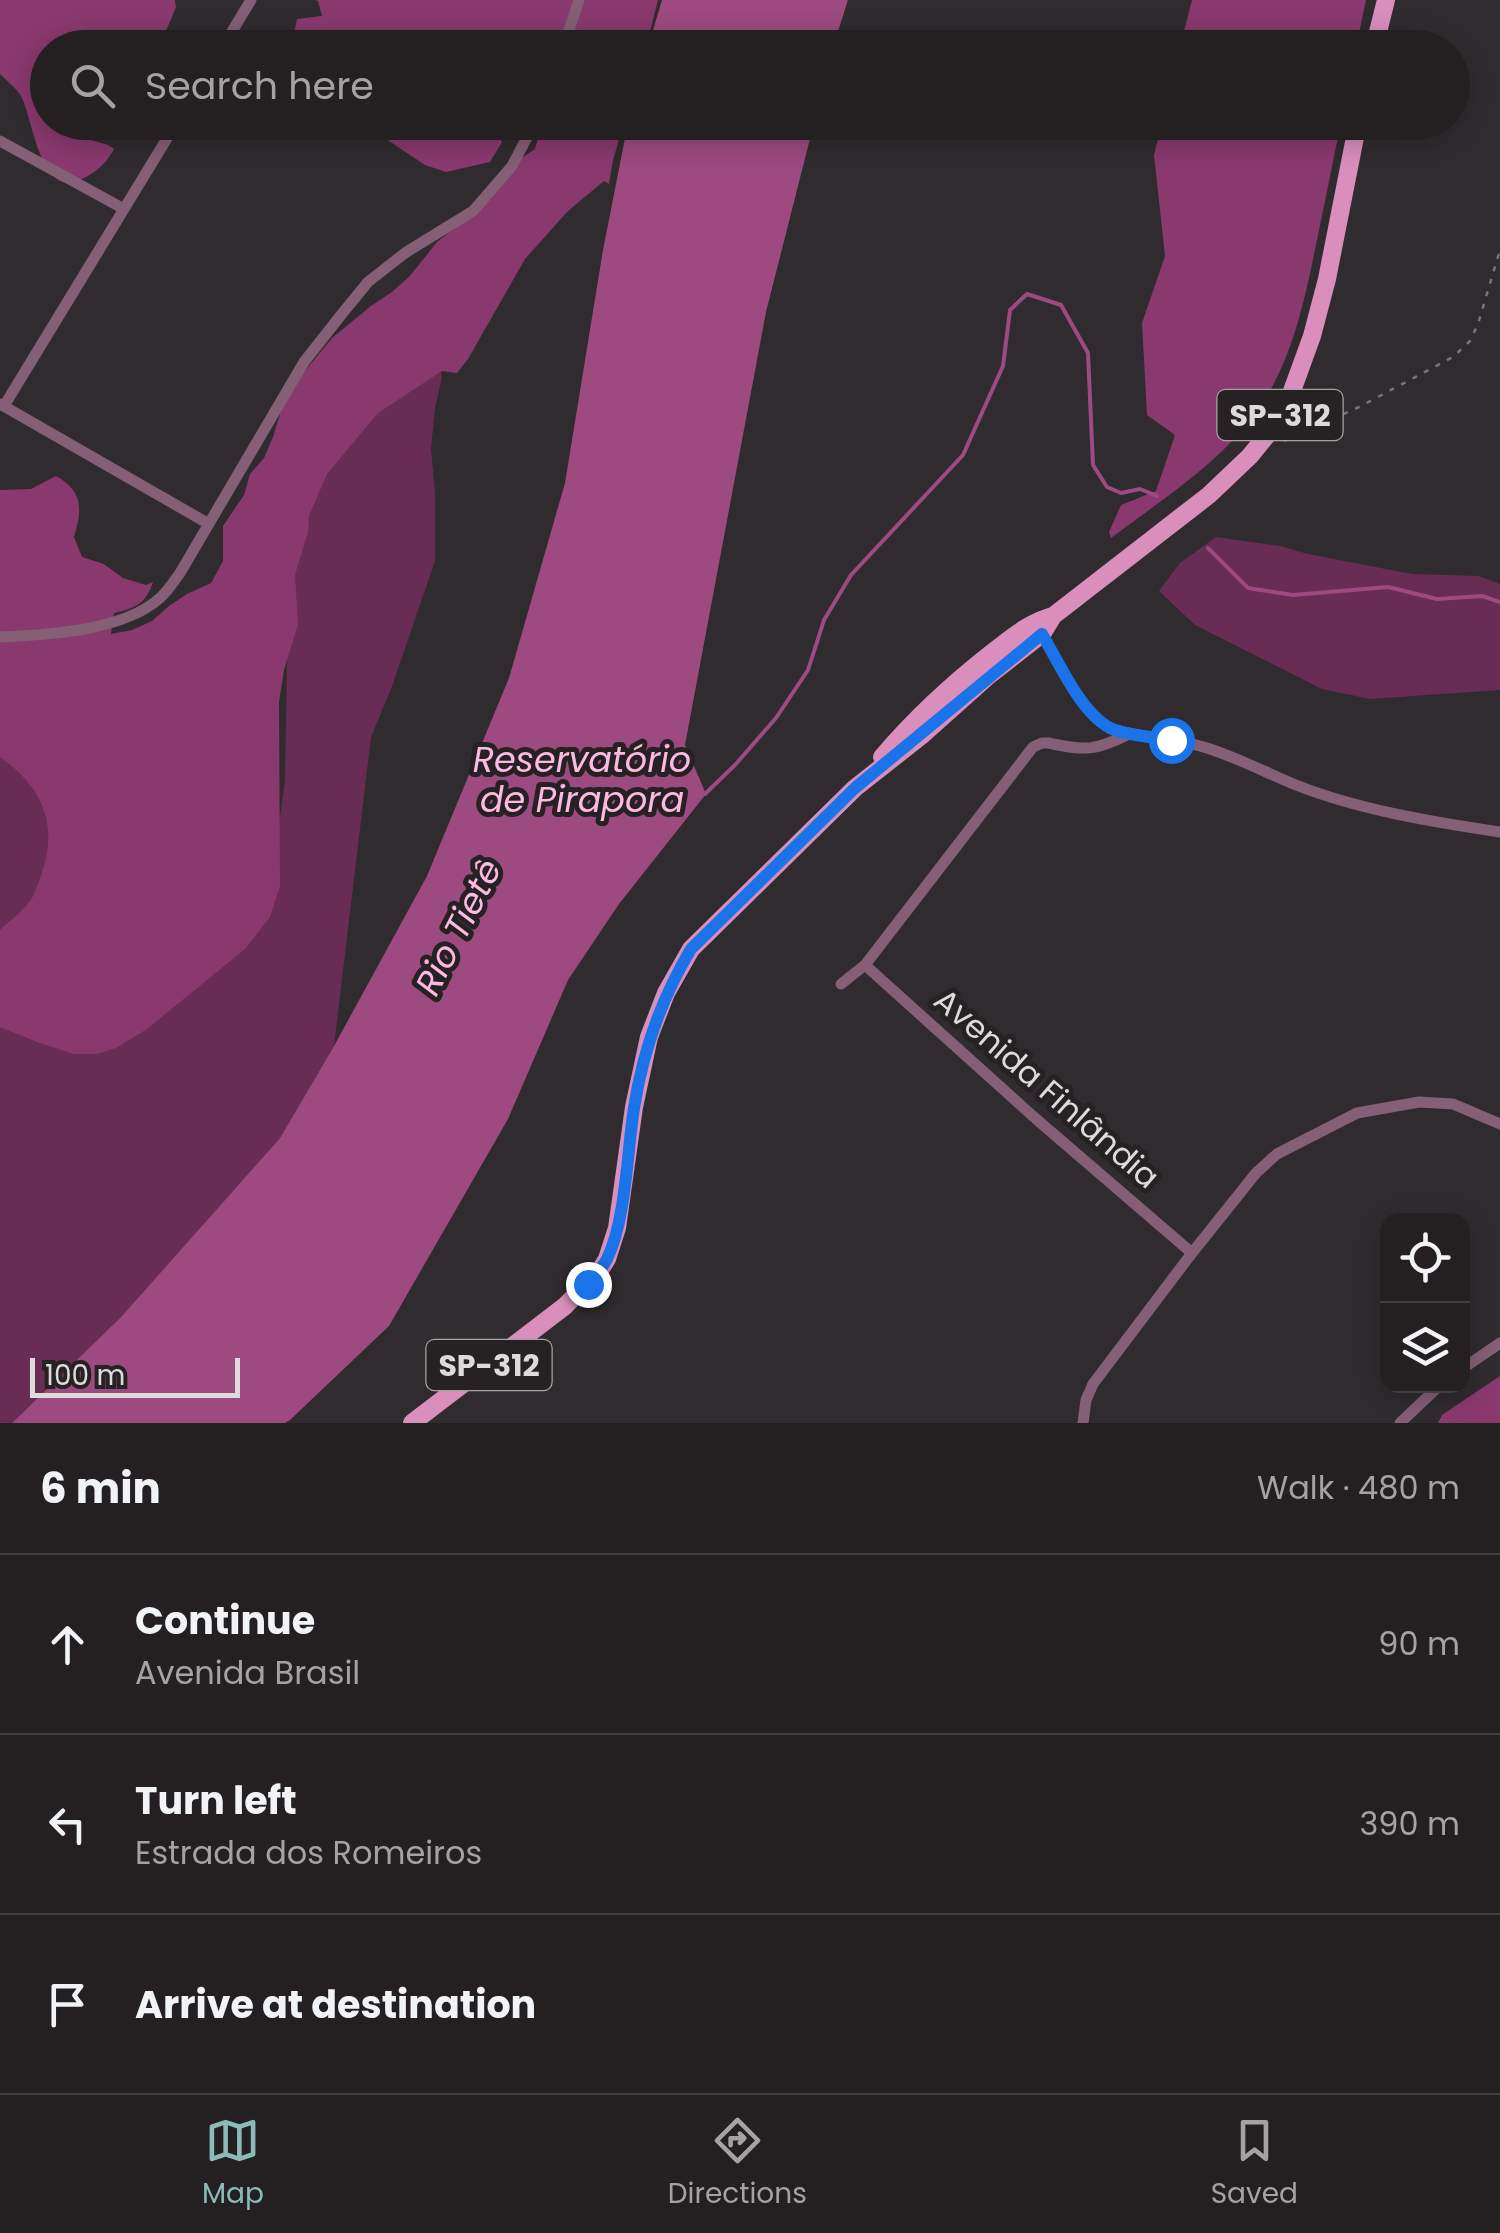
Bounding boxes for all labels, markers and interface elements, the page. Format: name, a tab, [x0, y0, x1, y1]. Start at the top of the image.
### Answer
search box	[30, 30, 1470, 140]
icon: search	[65, 58, 120, 113]
text: Search here	[145, 59, 374, 112]
road number: SP-312	[1218, 390, 1342, 440]
route start	[1149, 718, 1195, 764]
water label: Reservatório de Pirapora	[473, 735, 691, 824]
water label: Rio Tietê	[403, 851, 513, 1003]
street label: Avenida Finlândia	[925, 977, 1169, 1199]
map controls	[1380, 1213, 1470, 1393]
button: locate	[1380, 1213, 1470, 1303]
route end	[566, 1262, 612, 1308]
button: layers	[1380, 1303, 1470, 1393]
road number: SP-312	[426, 1340, 552, 1390]
scale bar	[30, 1353, 240, 1398]
text: 100 m	[45, 1356, 125, 1395]
text: 6 min	[40, 1459, 161, 1518]
text: Walk · 480 m	[1257, 1465, 1460, 1510]
text: Continue	[135, 1594, 315, 1647]
icon: ahead	[40, 1617, 95, 1672]
text: 90 m	[1378, 1621, 1460, 1666]
text: Avenida Brasil	[135, 1650, 360, 1695]
text: Turn left	[135, 1774, 297, 1827]
icon: left	[40, 1797, 95, 1852]
text: 390 m	[1359, 1801, 1460, 1846]
text: Estrada dos Romeiros	[135, 1830, 482, 1875]
icon: arrive	[40, 1977, 95, 2032]
text: Arrive at destination	[135, 1978, 536, 2031]
tab: Map	[202, 2113, 264, 2215]
tab: Directions	[668, 2113, 807, 2215]
tab: Saved	[1211, 2113, 1298, 2215]

